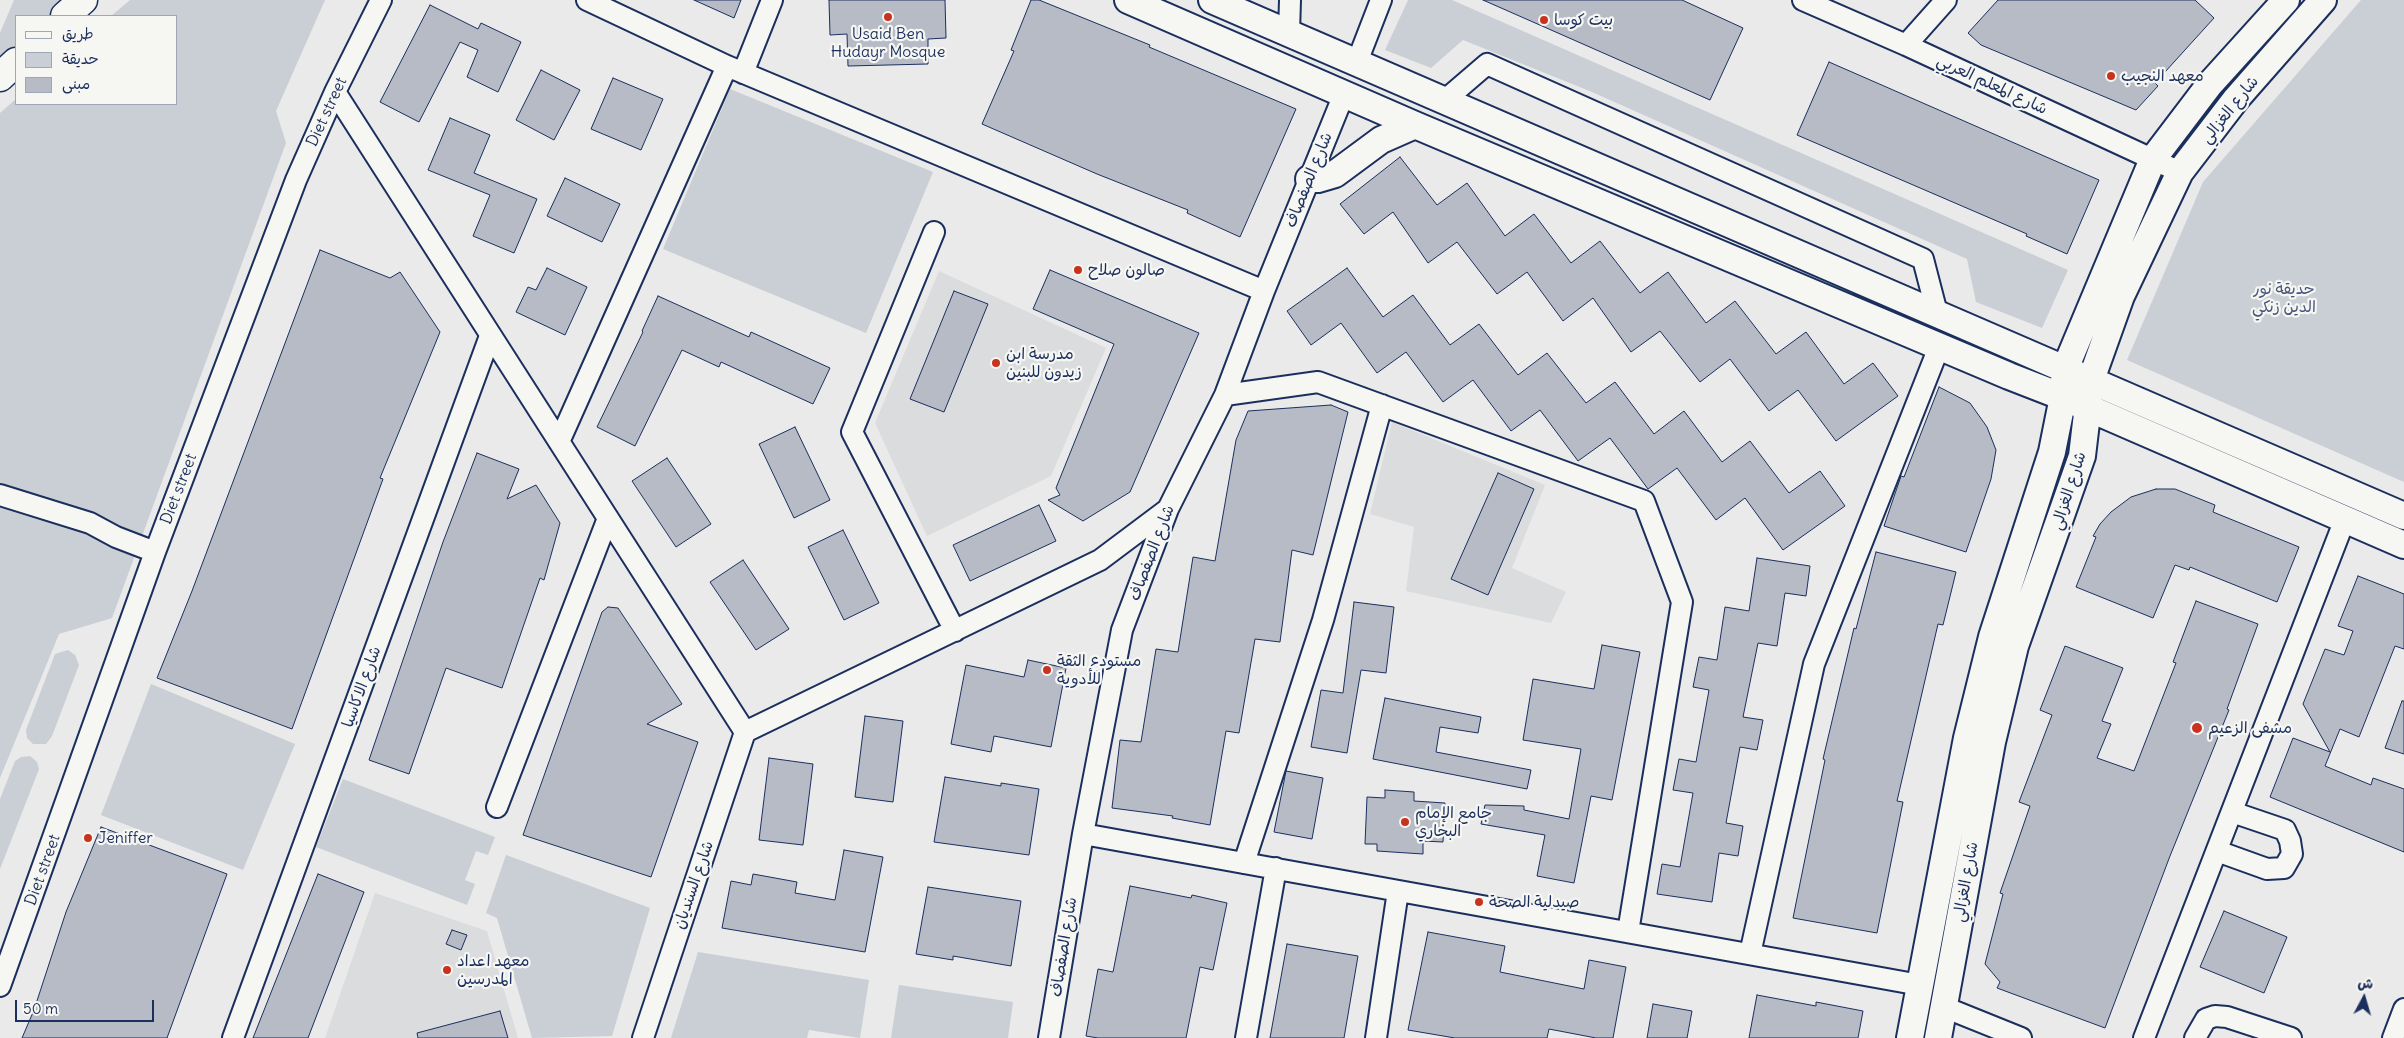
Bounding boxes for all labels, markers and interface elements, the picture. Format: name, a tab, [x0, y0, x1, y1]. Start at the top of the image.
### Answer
place label: بيت كوسا	[1554, 10, 1613, 30]
marker: Usaid Ben Hudayr Mosque	[882, 11, 894, 23]
marker: بيت كوسا	[1538, 14, 1550, 26]
legend	[15, 15, 178, 105]
text: طريق	[62, 24, 94, 43]
place label: Usaid Ben Hudayr Mosque	[831, 24, 945, 62]
text: حديقة	[62, 49, 99, 68]
street label: شارع المعلم العربي	[1934, 51, 2050, 119]
place label: معهد النجيب	[2121, 66, 2204, 86]
marker: معهد النجيب	[2105, 70, 2117, 82]
street label: شارع الغزالي	[2197, 72, 2263, 148]
text: مبنى	[62, 74, 90, 93]
street label: Diet street	[303, 74, 351, 150]
street label: شارع الصفصاف	[1281, 130, 1337, 230]
place label: صالون صلاح	[1088, 260, 1165, 280]
marker: صالون صلاح	[1072, 264, 1084, 276]
park label: حديقة نور الدين زنكي	[2252, 279, 2316, 317]
place label: مدرسة ابن زيدون للبنين	[1006, 344, 1082, 382]
marker: مدرسة ابن زيدون للبنين	[990, 357, 1002, 369]
street label: شارع الغزالي	[2047, 449, 2091, 533]
street label: Diet street	[157, 451, 201, 527]
street label: شارع الصفصاف	[1125, 503, 1179, 603]
street label: شارع الاكاسيا	[338, 644, 386, 730]
place label: مستودع الثقة للأدوية	[1057, 651, 1141, 689]
marker: مستودع الثقة للأدوية	[1041, 664, 1053, 676]
place label: مشفى الزعيم	[2208, 718, 2292, 738]
marker: مشفى الزعيم	[2190, 721, 2204, 735]
place label: جامع الإمام البخاري	[1415, 803, 1492, 841]
marker: جامع الإمام البخاري	[1399, 816, 1411, 828]
place label: Jeniffer	[98, 828, 153, 848]
street label: Diet street	[21, 832, 65, 908]
marker: Jeniffer	[82, 832, 94, 844]
street label: شارع السنديان	[670, 838, 718, 932]
street label: شارع الغزالي	[1949, 840, 1983, 924]
place label: صيدلية الصحة	[1489, 892, 1579, 912]
street label: شارع الصفصاف	[1047, 896, 1081, 998]
marker: صيدلية الصحة	[1473, 896, 1485, 908]
place label: معهد اعداد المدرسين	[457, 951, 529, 989]
marker: معهد اعداد المدرسين	[441, 964, 453, 976]
north arrow	[2339, 973, 2389, 1023]
text: ش	[2357, 973, 2374, 993]
scale bar	[18, 990, 156, 1022]
text: 50 m	[23, 999, 58, 1018]

